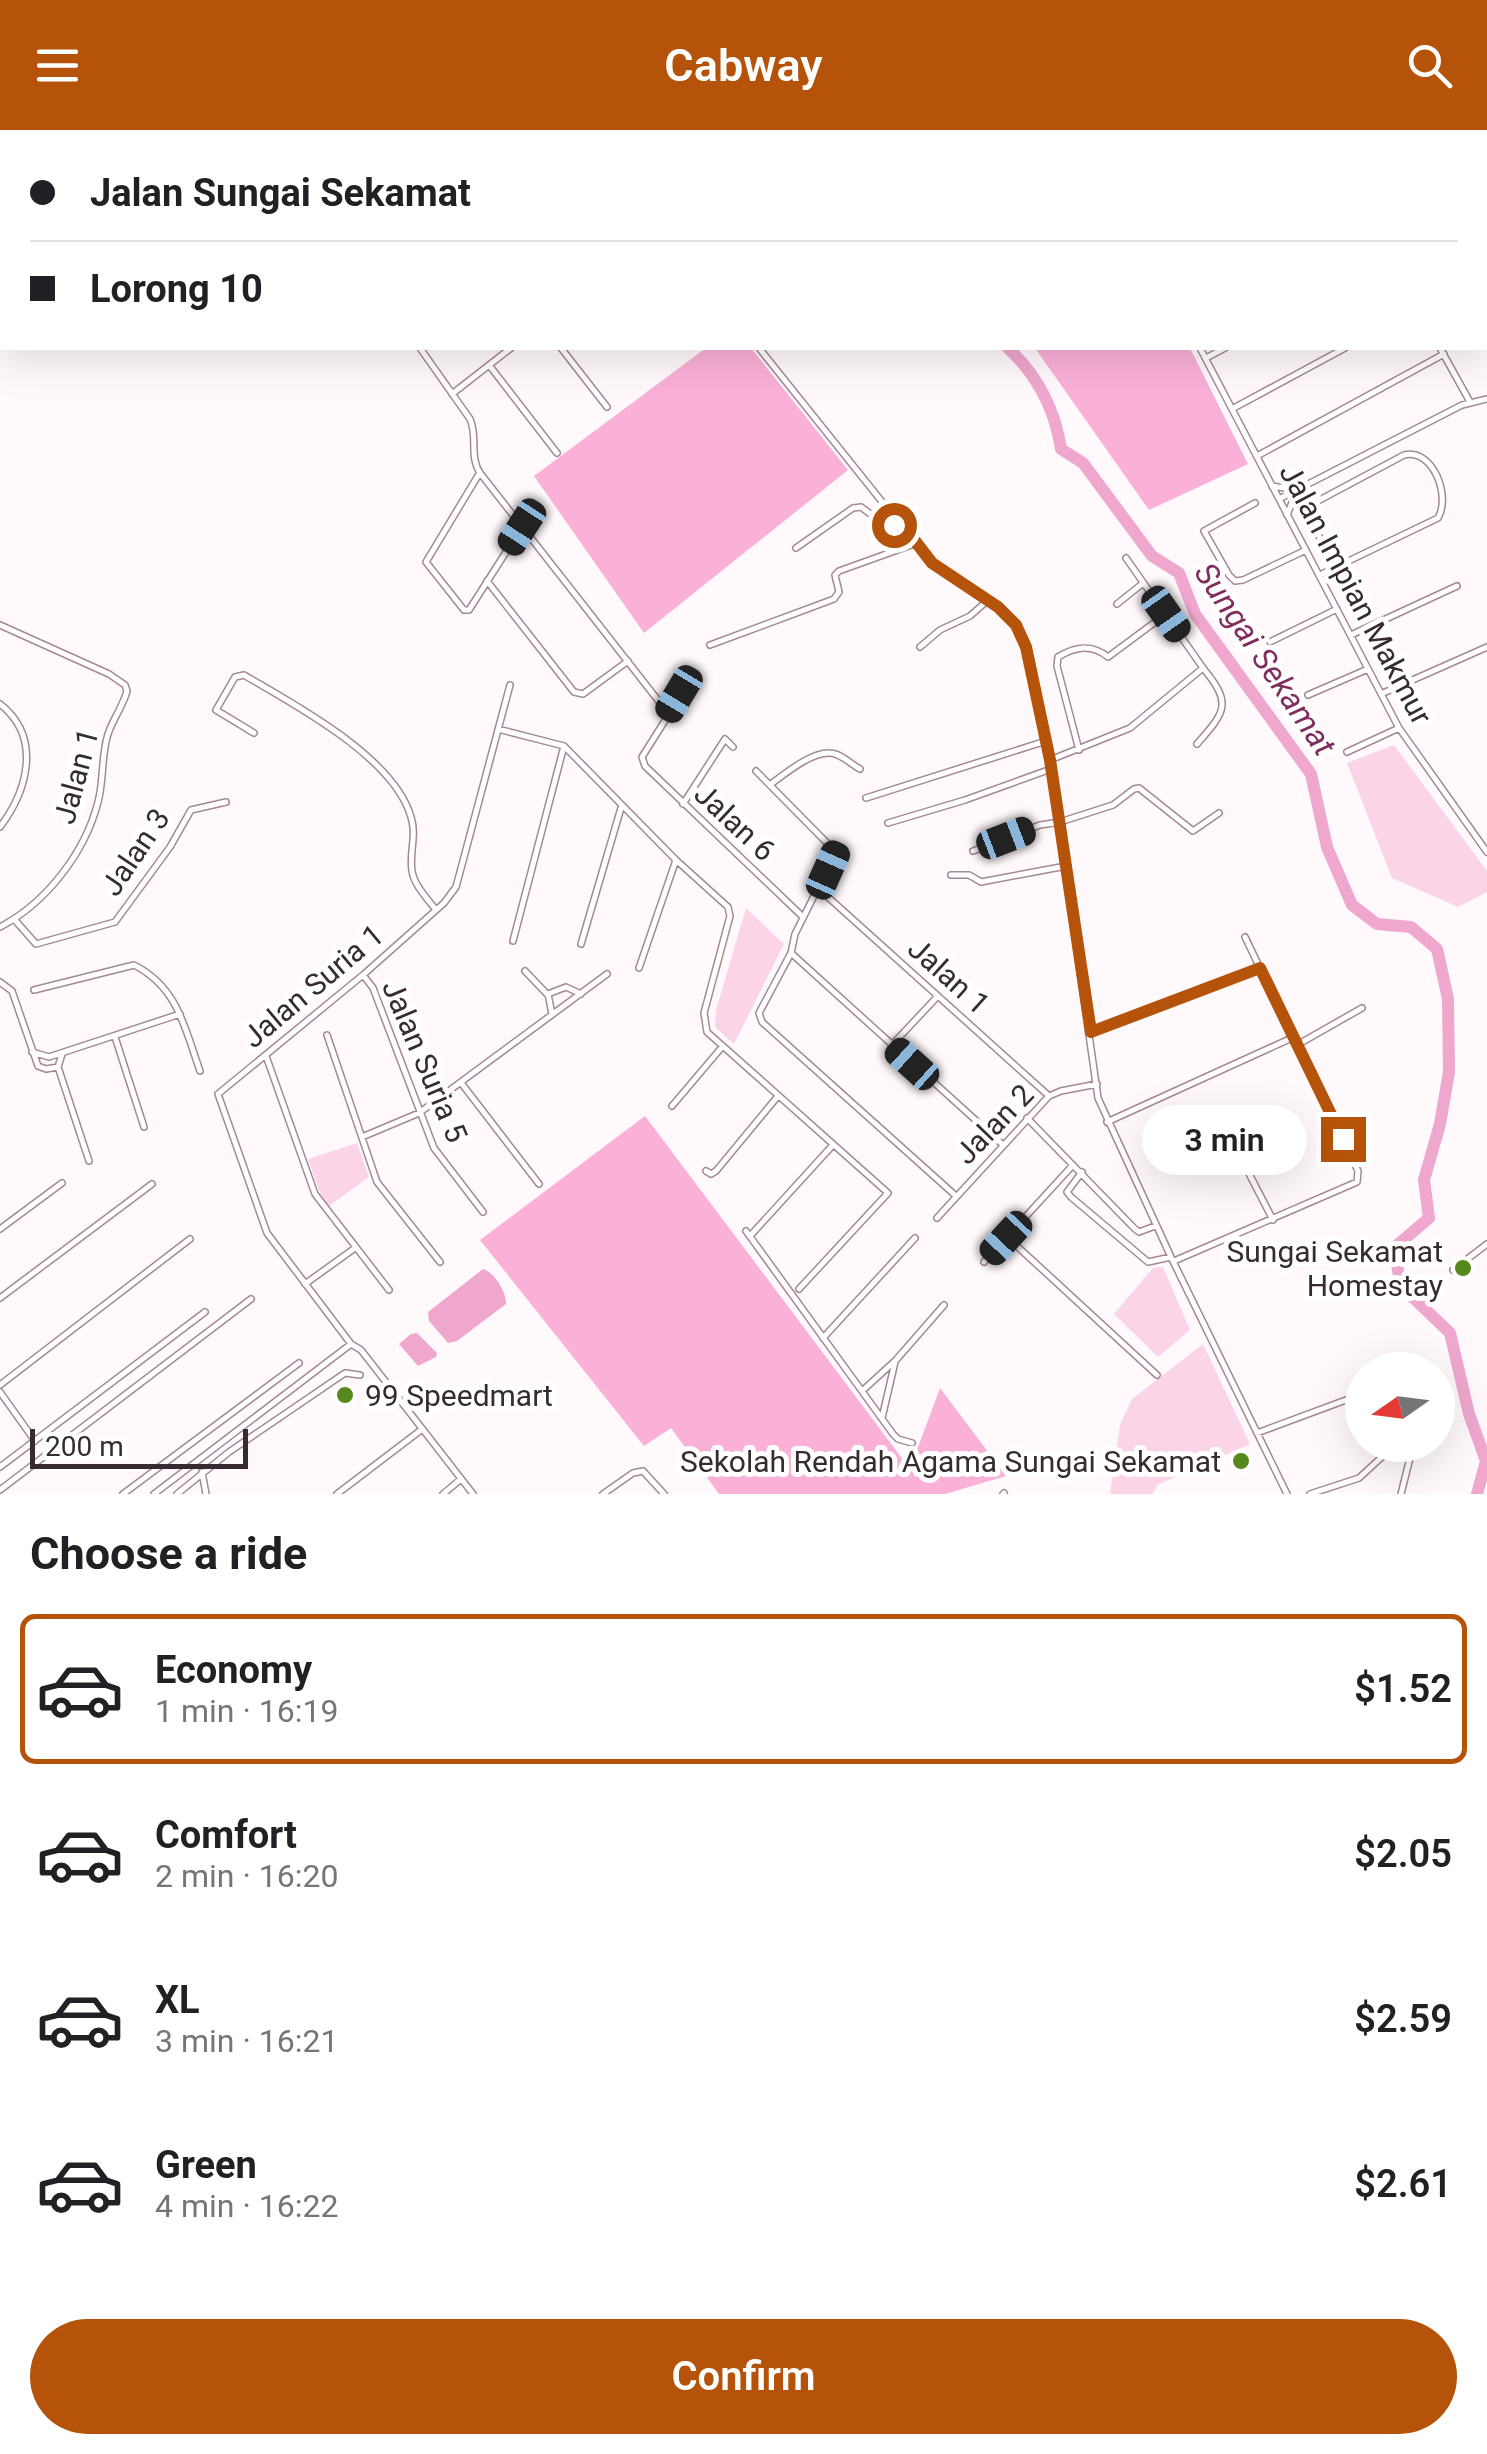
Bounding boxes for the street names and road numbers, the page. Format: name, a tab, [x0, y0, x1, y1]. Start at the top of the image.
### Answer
street label: Jalan Impian Makmur	[1272, 458, 1440, 730]
street label: Jalan 1	[46, 724, 106, 828]
street label: Jalan 6	[687, 776, 783, 868]
street label: Jalan 3	[93, 802, 177, 902]
street label: Jalan Suria 1	[236, 917, 390, 1055]
street label: Jalan 1	[901, 930, 997, 1022]
street label: Jalan Suria 5	[375, 975, 475, 1147]
street label: Jalan 2	[948, 1077, 1040, 1171]

